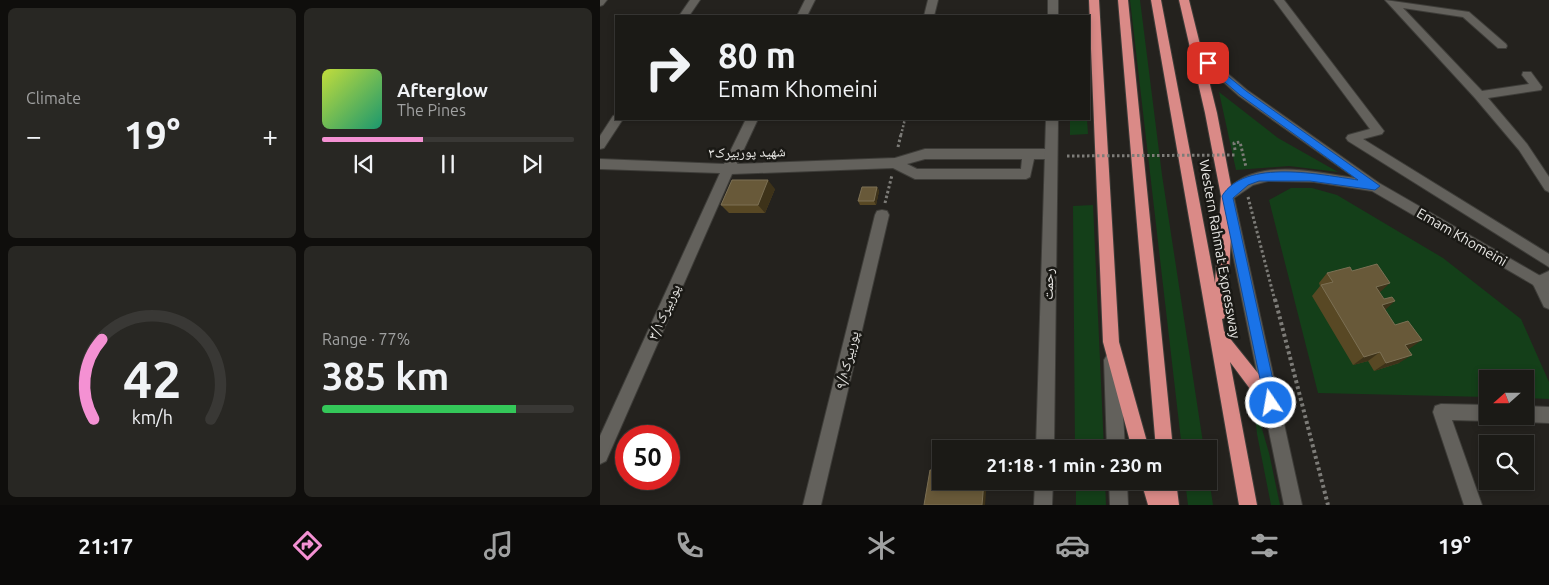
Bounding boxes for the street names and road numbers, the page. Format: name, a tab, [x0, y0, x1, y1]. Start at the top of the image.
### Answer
street label: شهید پوربیرک۳	[708, 143, 786, 162]
street label: Western Rahmat Expressway	[1196, 158, 1244, 340]
street label: Emam Khomeini	[1414, 205, 1510, 269]
street label: رحمت	[1040, 268, 1057, 300]
street label: پوربیرک۳/۱	[645, 282, 684, 343]
street label: پوربیرک۹/۸	[832, 329, 863, 391]

